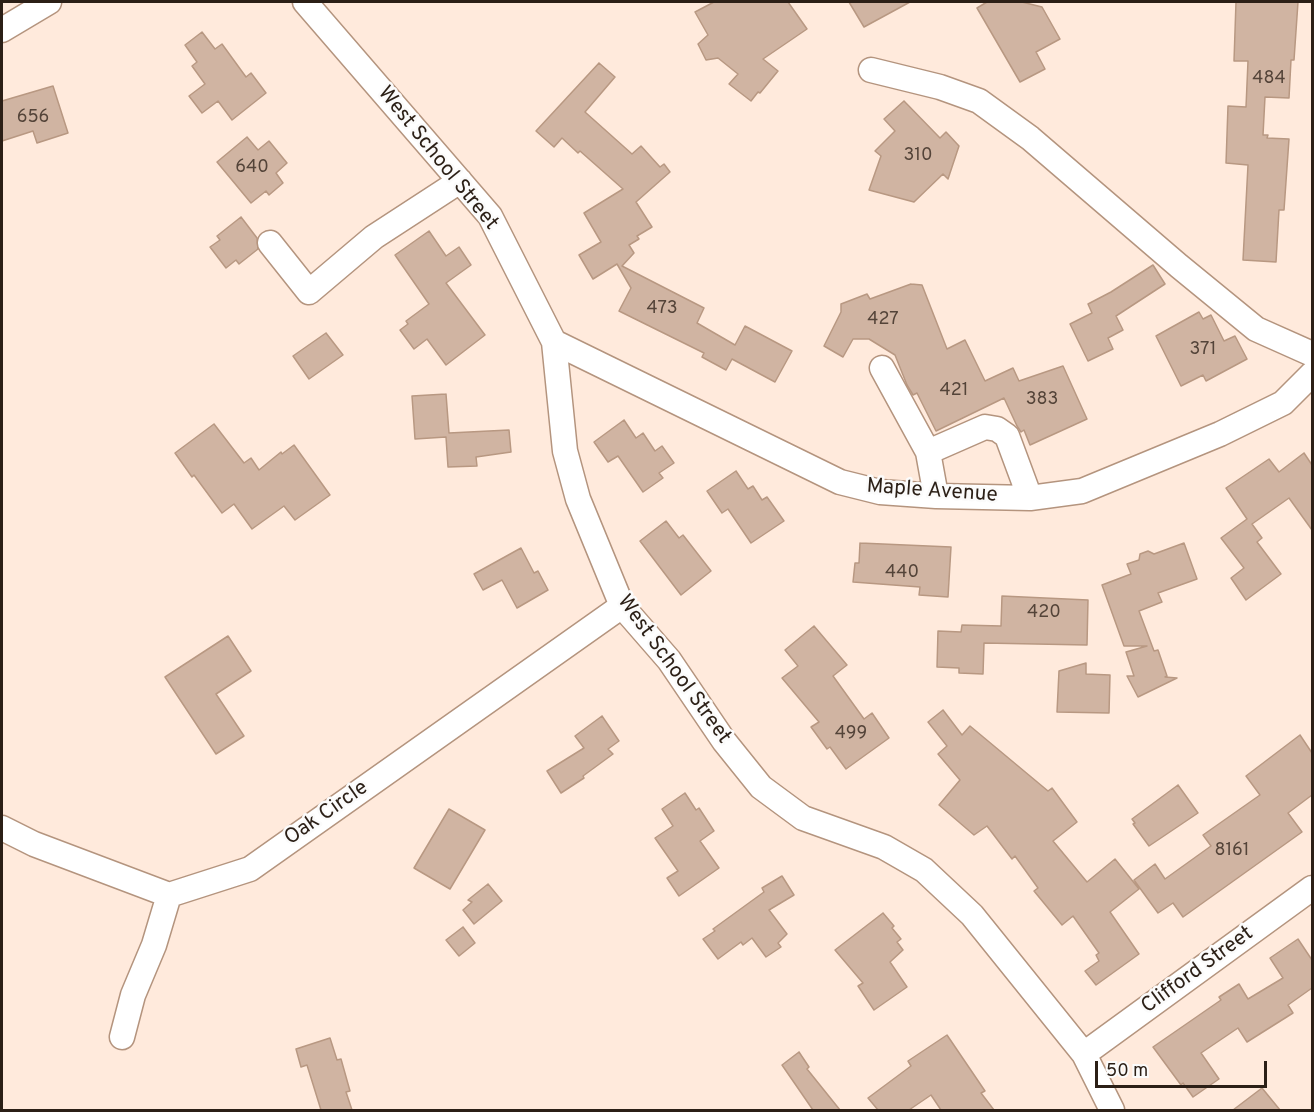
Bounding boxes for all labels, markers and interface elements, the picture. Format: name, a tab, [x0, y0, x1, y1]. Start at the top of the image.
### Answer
house number: 484	[1252, 68, 1286, 90]
street label: West School Street	[371, 82, 503, 236]
house number: 656	[17, 107, 49, 129]
house number: 310	[903, 145, 933, 167]
house number: 640	[235, 157, 269, 179]
house number: 473	[647, 298, 677, 320]
house number: 427	[867, 309, 899, 331]
house number: 371	[1189, 339, 1217, 361]
house number: 421	[940, 380, 968, 402]
house number: 383	[1026, 389, 1058, 411]
street label: Maple Avenue	[866, 475, 998, 509]
house number: 440	[885, 562, 919, 584]
street label: West School Street	[611, 591, 735, 749]
house number: 420	[1027, 602, 1061, 624]
house number: 499	[835, 723, 867, 745]
street label: Oak Circle	[280, 776, 374, 852]
house number: 8161	[1214, 840, 1250, 862]
street label: Clifford Street	[1137, 922, 1259, 1020]
scale bar	[1098, 1049, 1270, 1087]
text: 50 m	[1106, 1060, 1148, 1083]

